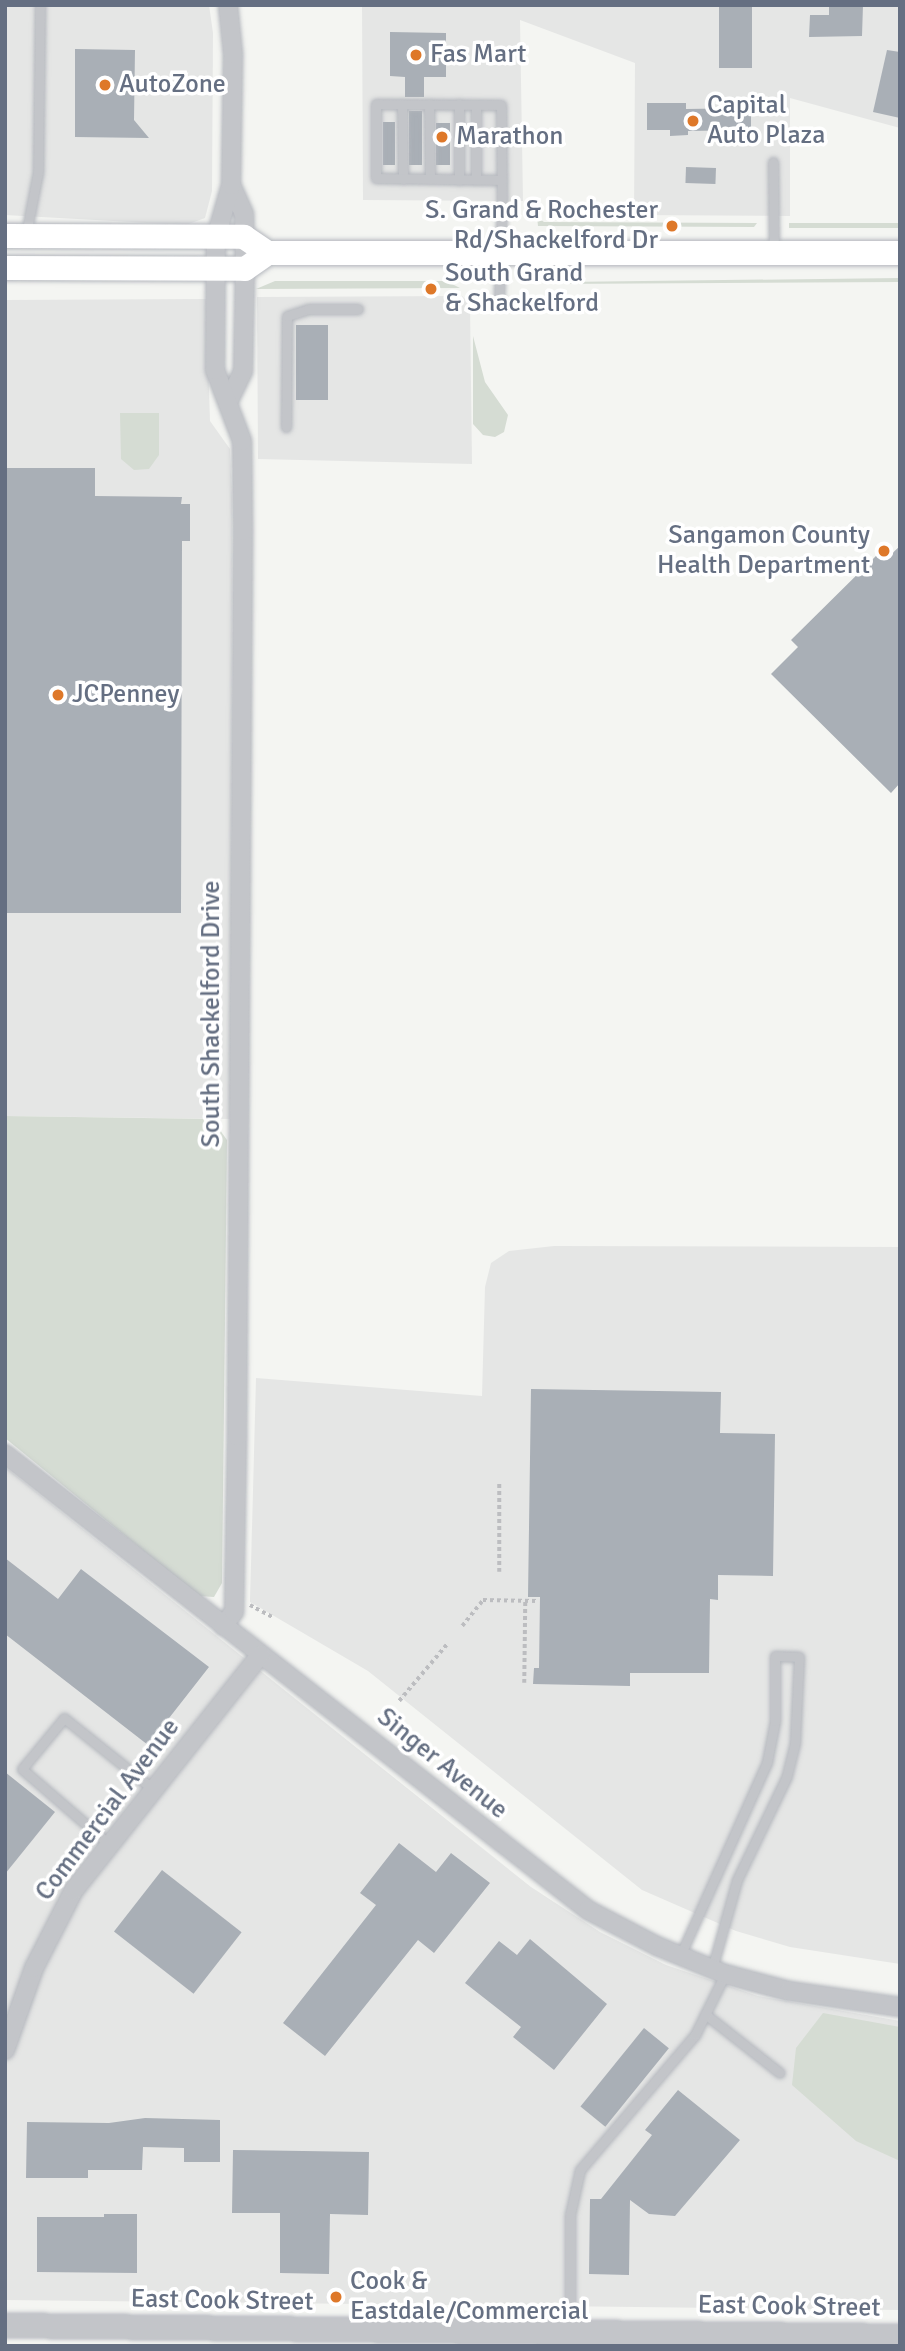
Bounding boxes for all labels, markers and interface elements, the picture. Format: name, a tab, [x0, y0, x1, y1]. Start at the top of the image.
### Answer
place label: Fas Mart	[430, 39, 526, 71]
marker: Fas Mart	[408, 47, 424, 63]
place label: AutoZone	[119, 69, 226, 101]
marker: AutoZone	[97, 77, 113, 93]
place label: Capital Auto Plaza	[707, 90, 825, 152]
marker: Capital Auto Plaza	[685, 113, 701, 129]
place label: Marathon	[456, 121, 563, 153]
marker: Marathon	[434, 129, 450, 145]
place label: S. Grand & Rochester Rd/Shackelford Dr	[425, 195, 658, 256]
marker: S. Grand & Rochester Rd/Shackelford Dr	[664, 218, 680, 234]
place label: South Grand & Shackelford	[445, 258, 599, 320]
marker: South Grand & Shackelford	[423, 281, 439, 297]
place label: Sangamon County Health Department	[657, 520, 870, 582]
marker: Sangamon County Health Department	[876, 543, 892, 559]
place label: JCPenney	[72, 679, 179, 711]
marker: JCPenney	[50, 687, 66, 703]
street label: South Shackelford Drive	[196, 880, 228, 1148]
street label: Singer Avenue	[370, 1702, 514, 1826]
street label: Commercial Avenue	[29, 1713, 187, 1907]
place label: Cook & Eastdale/Commercial	[350, 2266, 589, 2328]
street label: East Cook Street	[130, 2284, 314, 2318]
marker: Cook & Eastdale/Commercial	[328, 2289, 344, 2305]
street label: East Cook Street	[697, 2290, 881, 2324]

